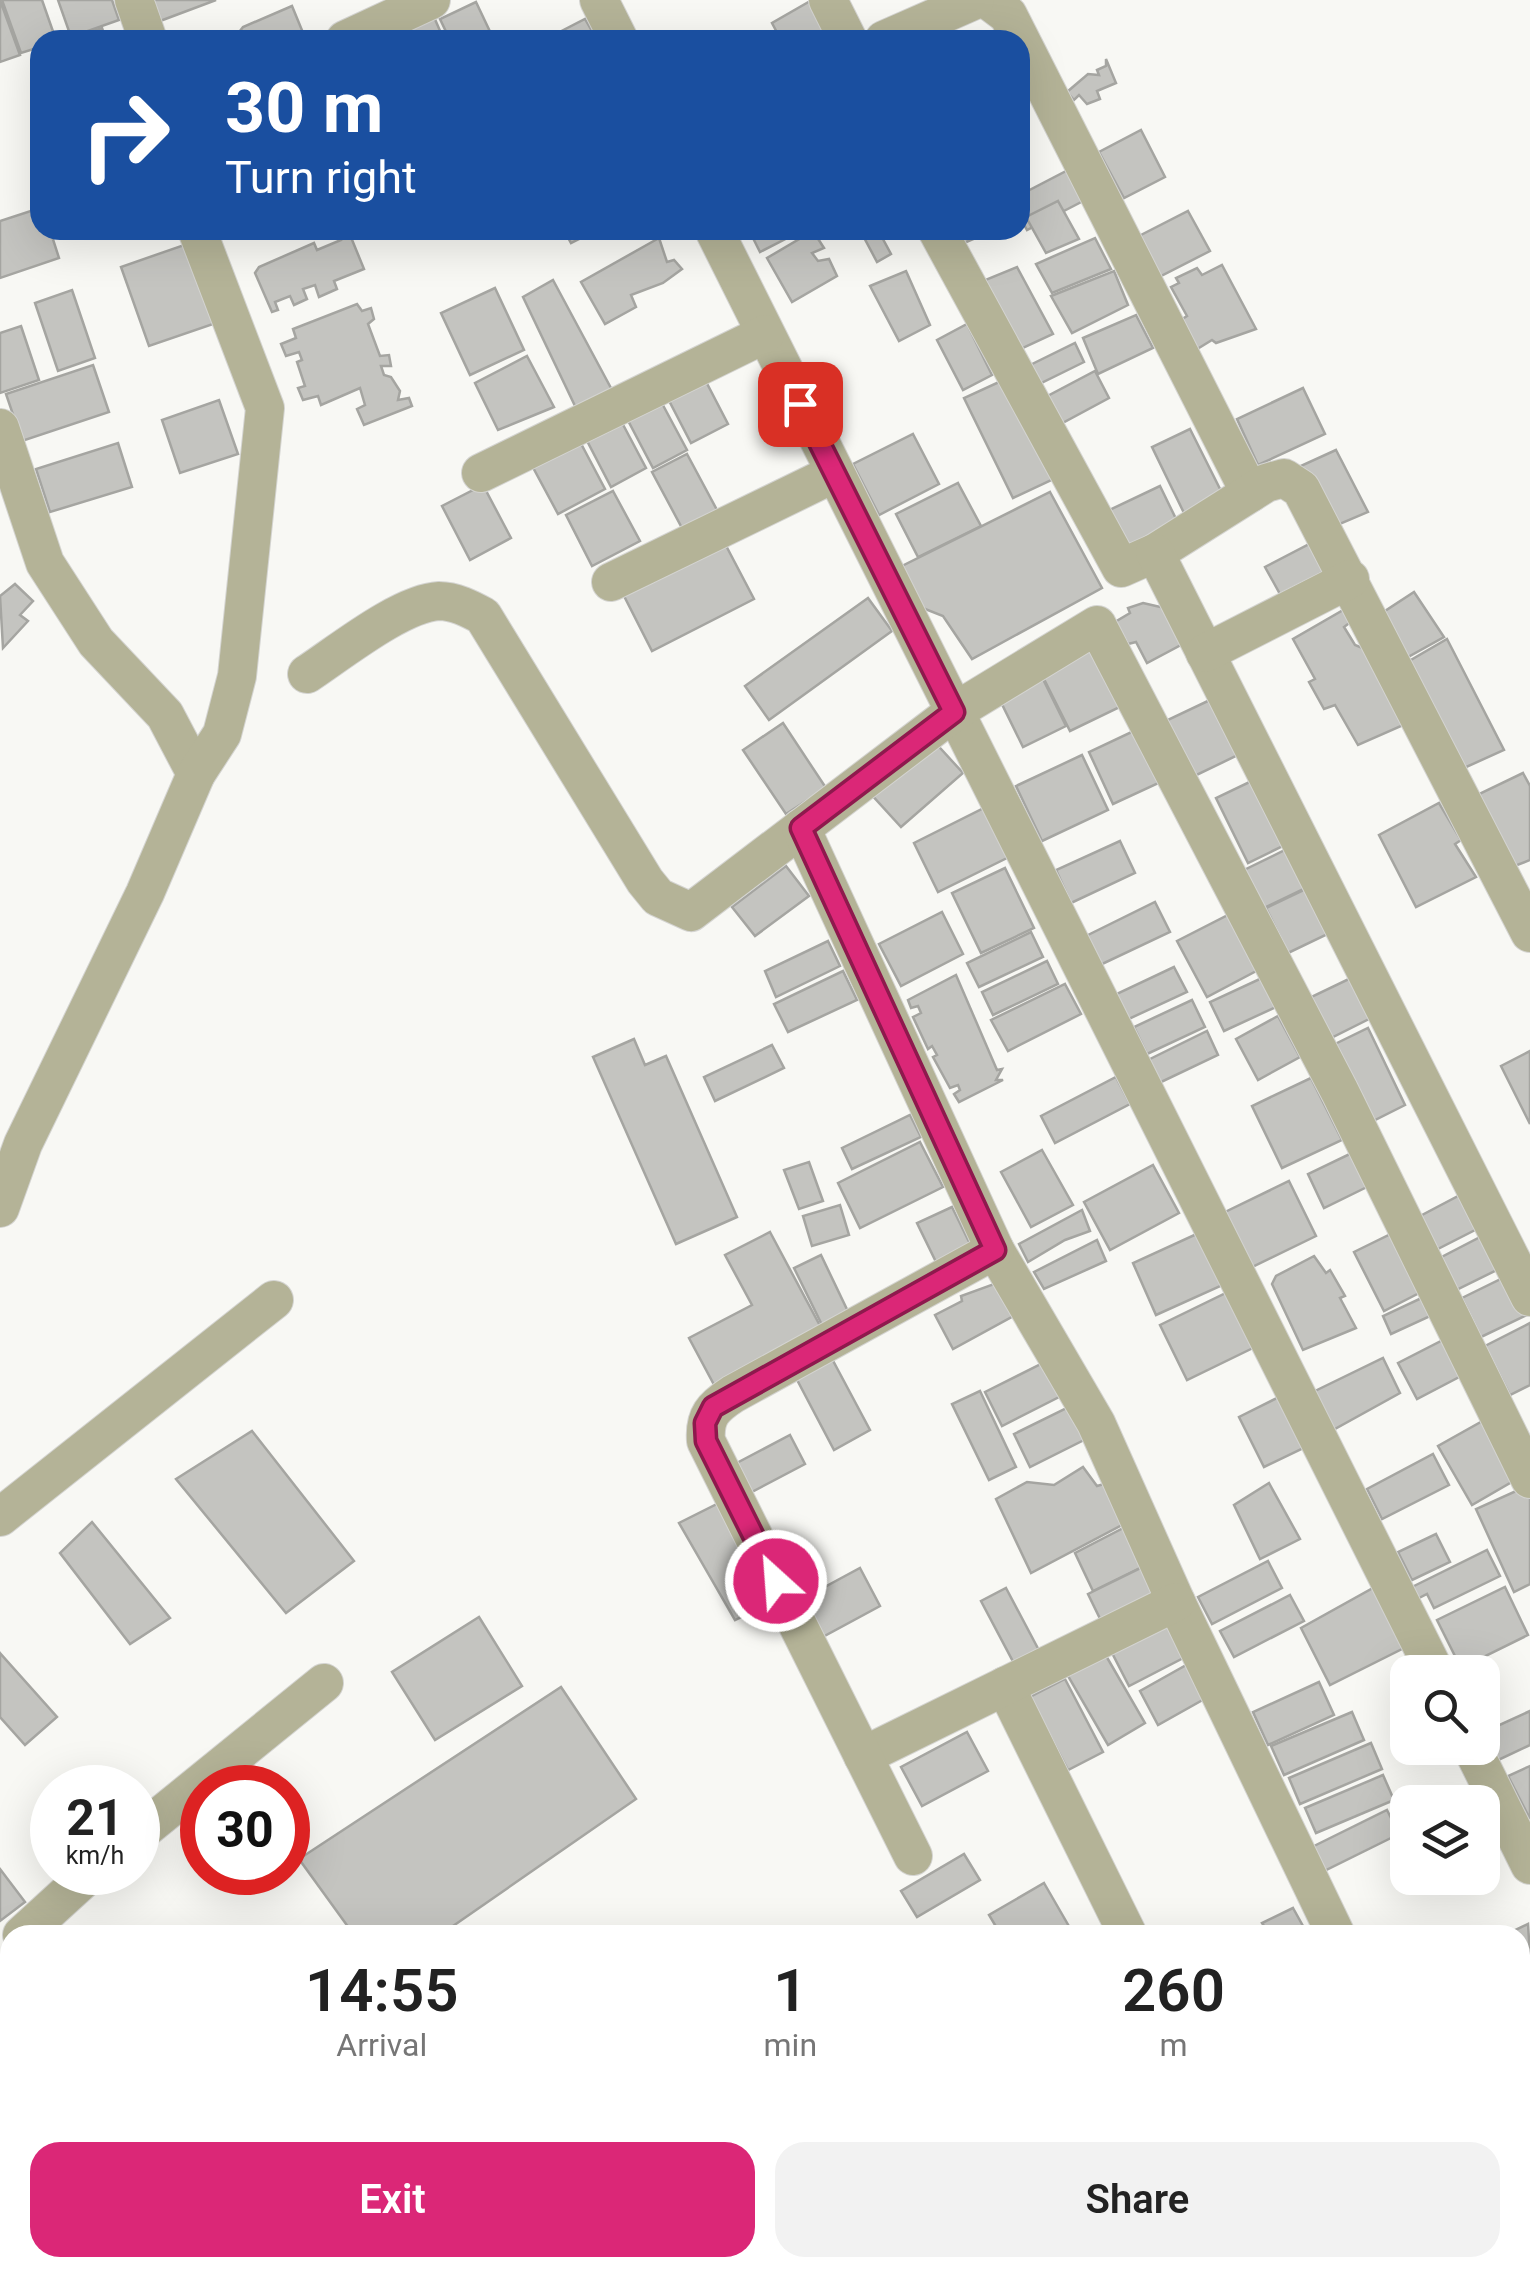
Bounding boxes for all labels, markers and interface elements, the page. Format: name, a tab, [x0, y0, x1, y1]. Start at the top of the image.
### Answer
text: 30 m	[225, 67, 383, 149]
icon: right	[60, 70, 190, 200]
text: Turn right	[225, 151, 417, 204]
pin	[758, 362, 843, 447]
icon: arrive	[773, 377, 828, 432]
position arrow	[724, 1529, 828, 1633]
map controls	[1390, 1655, 1500, 1895]
button: search	[1390, 1655, 1500, 1765]
speed limit sign: 30	[180, 1765, 310, 1895]
button: layers	[1390, 1785, 1500, 1895]
text: 21	[66, 1789, 124, 1847]
text: km/h	[66, 1841, 124, 1870]
text: 14:55	[305, 1955, 459, 2026]
text: 1	[773, 1955, 807, 2026]
text: 260	[1122, 1955, 1225, 2026]
text: Arrival	[336, 2026, 427, 2064]
text: min	[764, 2026, 817, 2064]
text: m	[1159, 2026, 1188, 2064]
button: Exit	[30, 2142, 755, 2257]
button: Share	[775, 2142, 1500, 2257]

